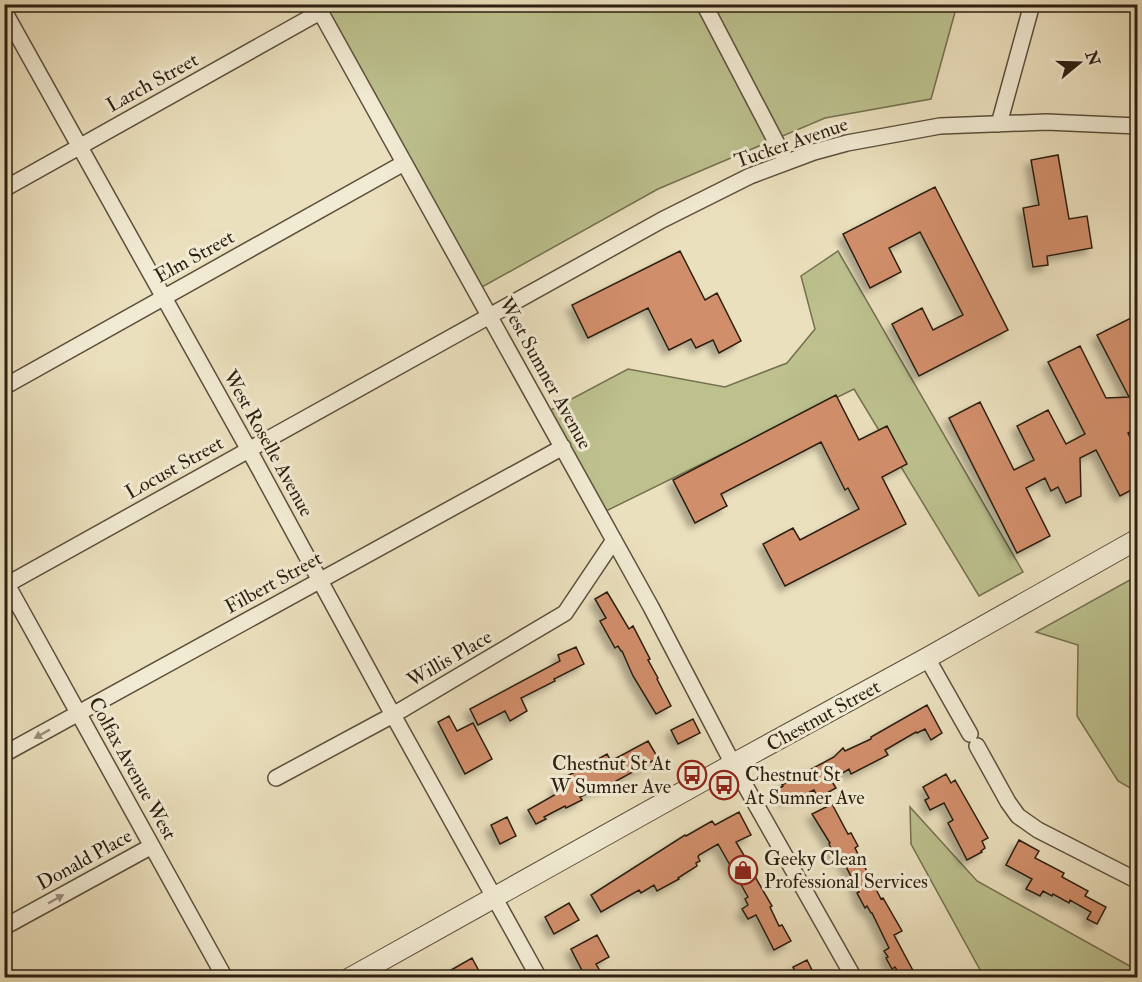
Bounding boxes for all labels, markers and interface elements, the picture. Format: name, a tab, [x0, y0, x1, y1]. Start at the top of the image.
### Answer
north arrow	[1049, 33, 1109, 93]
street label: Larch Street	[102, 47, 203, 118]
text: N	[1080, 47, 1104, 69]
street label: Tucker Avenue	[731, 111, 851, 174]
street label: Elm Street	[150, 224, 239, 289]
street label: West Sumner Avenue	[493, 292, 598, 453]
street label: West Roselle Avenue	[217, 365, 319, 521]
street label: Locust Street	[121, 430, 228, 505]
street label: Filbert Street	[220, 545, 327, 619]
street label: Willis Place	[402, 624, 496, 693]
street label: Chestnut Street	[762, 674, 885, 757]
street label: Colfax Avenue West	[83, 692, 182, 844]
one-way arrow	[33, 729, 50, 739]
place label: Chestnut St At W Sumner Ave	[549, 751, 672, 799]
bus stop icon: Chestnut St At W Sumner Ave	[676, 759, 708, 791]
place label: Chestnut St At Sumner Ave	[744, 762, 865, 810]
bus stop icon: Chestnut St At Sumner Ave	[708, 769, 740, 801]
street label: Donald Place	[32, 823, 136, 896]
place label: Geeky Clean Professional Services	[764, 846, 928, 894]
shop icon: Geeky Clean Professional Services	[727, 854, 759, 886]
one-way arrow	[48, 894, 65, 904]

